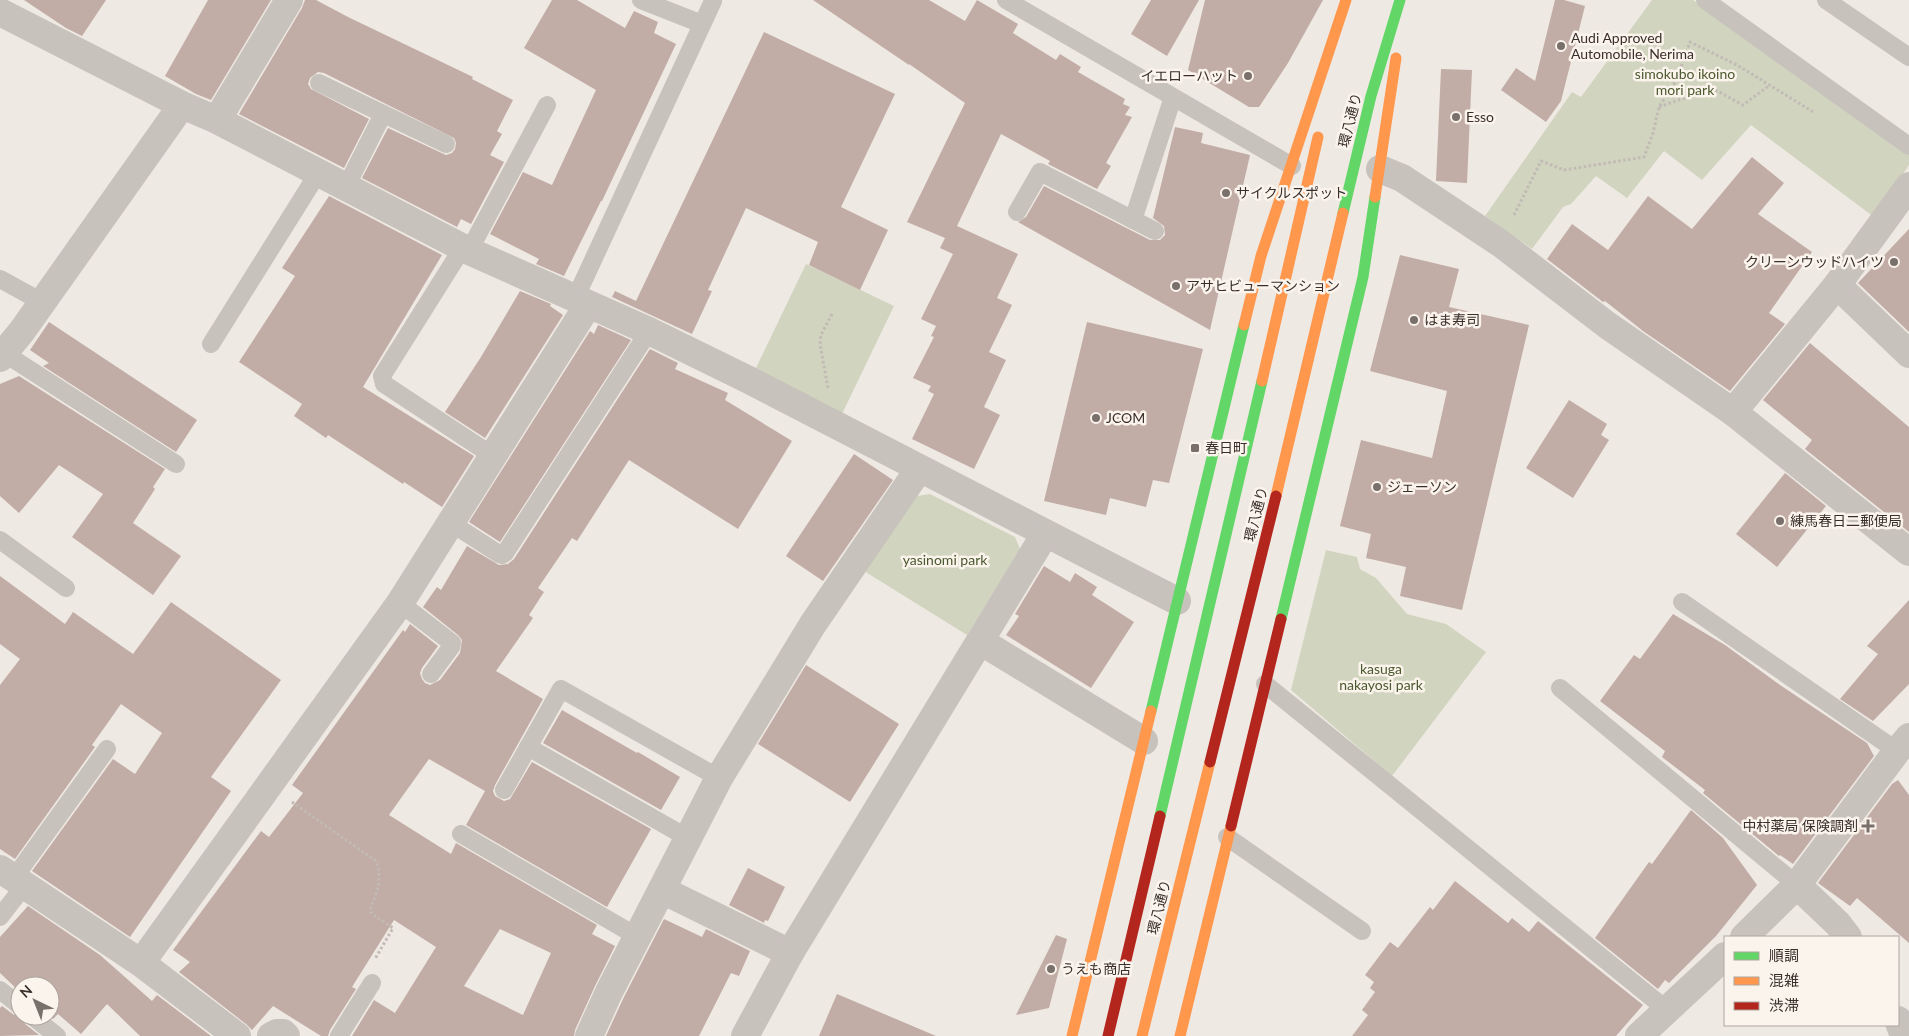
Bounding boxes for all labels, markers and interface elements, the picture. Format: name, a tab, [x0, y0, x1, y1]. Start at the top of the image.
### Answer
place label: Audi Approved Automobile, Nerima	[1571, 29, 1694, 62]
marker: Audi Approved Automobile, Nerima	[1555, 40, 1567, 52]
park label: simokubo ikoino mori park	[1635, 65, 1735, 98]
place label: イエローハット	[1140, 67, 1238, 84]
marker: イエローハット	[1242, 70, 1254, 82]
street label: 環八通り	[1334, 91, 1365, 149]
place label: Esso	[1466, 108, 1494, 125]
marker: Esso	[1450, 111, 1462, 123]
place label: サイクルスポット	[1236, 184, 1347, 201]
marker: サイクルスポット	[1220, 187, 1232, 199]
place label: クリーンウッドハイツ	[1745, 253, 1884, 270]
marker: クリーンウッドハイツ	[1888, 256, 1900, 268]
place label: アサヒビューマンション	[1186, 277, 1340, 294]
marker: アサヒビューマンション	[1170, 280, 1182, 292]
place label: はま寿司	[1424, 311, 1480, 328]
marker: はま寿司	[1408, 314, 1420, 326]
place label: JCOM	[1106, 409, 1145, 426]
marker: JCOM	[1090, 412, 1102, 424]
place label: 春日町	[1205, 439, 1247, 456]
marker: 春日町	[1189, 442, 1201, 454]
place label: ジェーソン	[1387, 478, 1457, 495]
marker: ジェーソン	[1371, 481, 1383, 493]
street label: 環八通り	[1240, 485, 1271, 543]
place label: 練馬春日二郵便局	[1790, 512, 1902, 529]
marker: 練馬春日二郵便局	[1774, 515, 1786, 527]
park label: yasinomi park	[903, 551, 988, 568]
park label: kasuga nakayosi park	[1339, 660, 1424, 693]
place label: 中村薬局 保険調剤	[1742, 817, 1858, 834]
marker: 中村薬局 保険調剤	[1862, 820, 1874, 832]
street label: 環八通り	[1143, 878, 1174, 936]
legend	[1724, 936, 1899, 1026]
text: 順調	[1769, 946, 1799, 964]
place label: うえも商店	[1061, 960, 1131, 977]
marker: うえも商店	[1045, 963, 1057, 975]
text: 混雑	[1769, 971, 1799, 989]
north arrow	[10, 976, 60, 1026]
text: N	[16, 981, 36, 1001]
text: 渋滞	[1769, 996, 1799, 1014]

